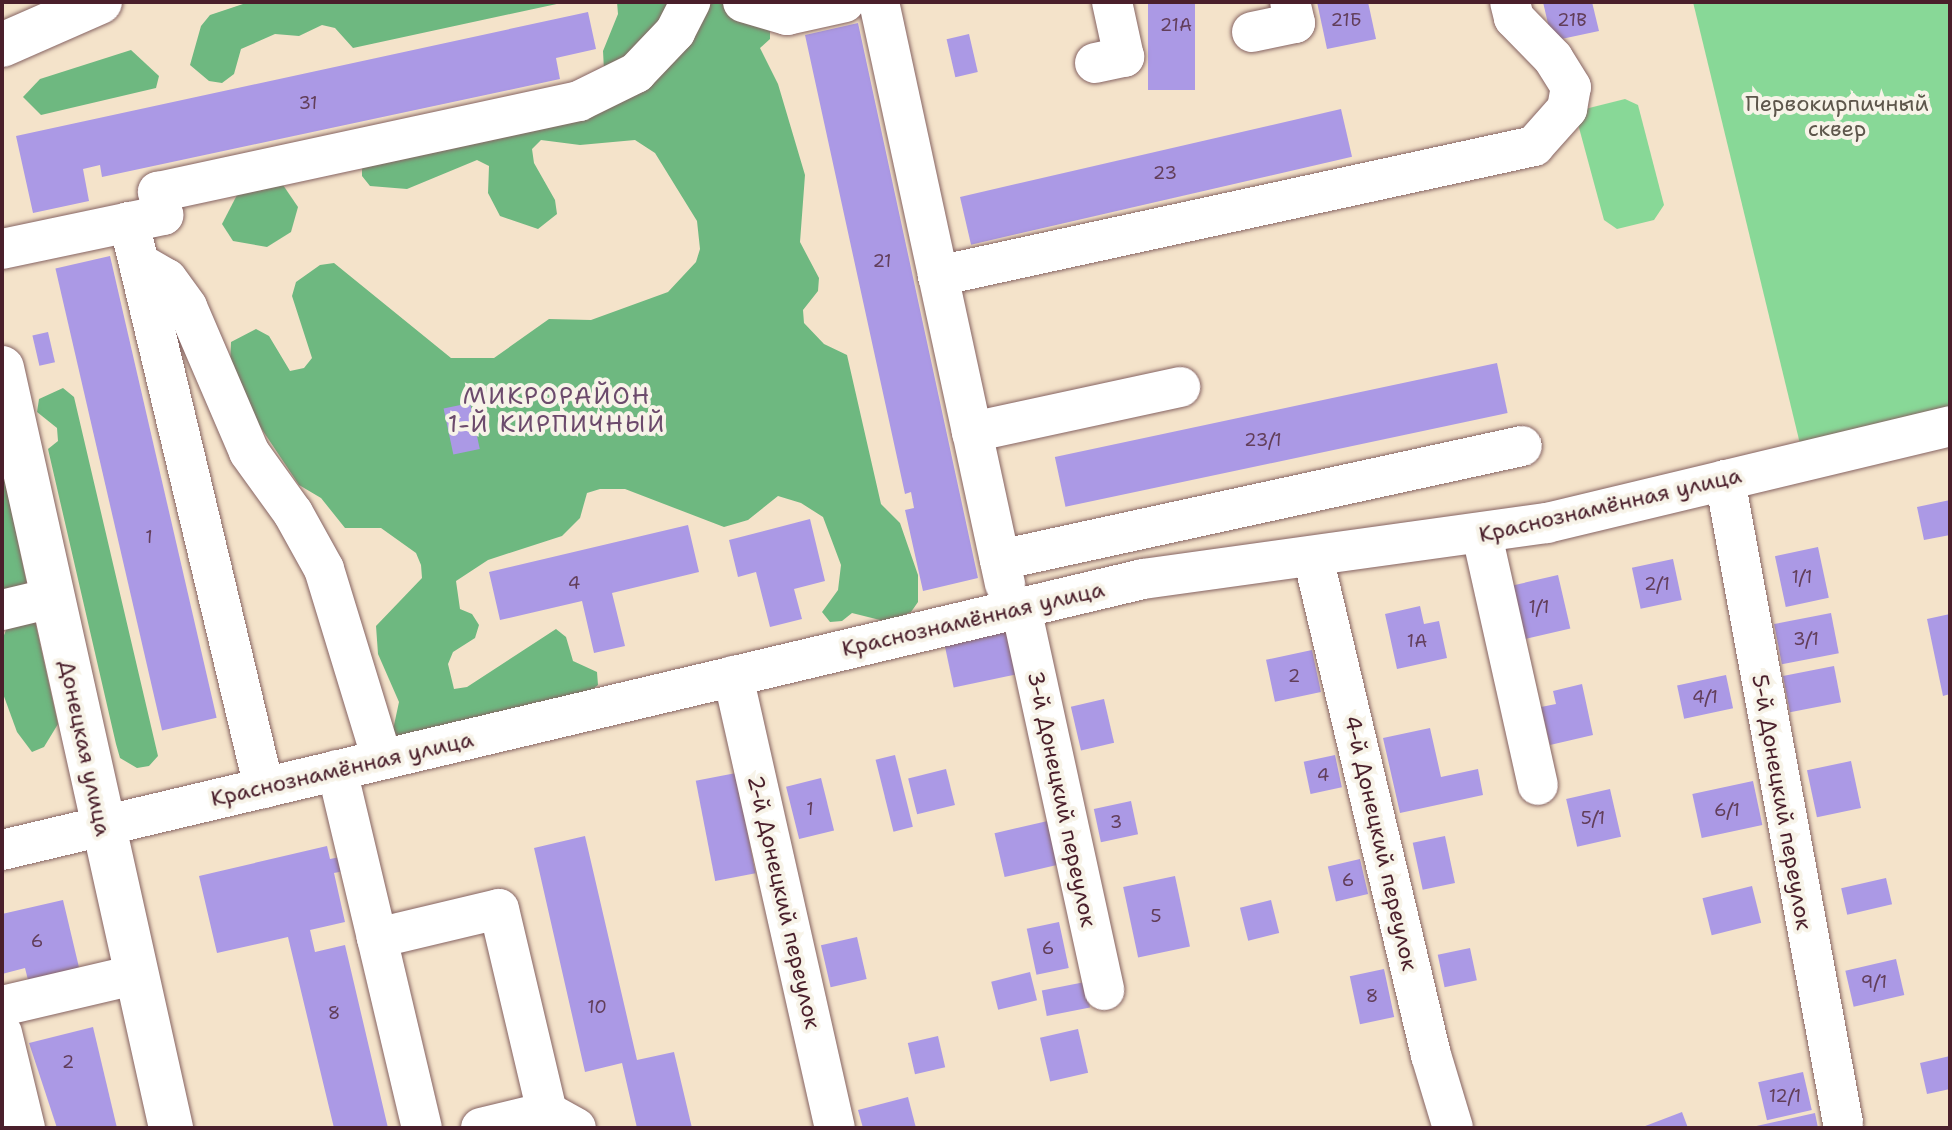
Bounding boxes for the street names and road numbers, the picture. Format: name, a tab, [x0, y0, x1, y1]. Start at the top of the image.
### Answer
street label: Краснознамённая улица	[1476, 462, 1744, 548]
street label: Краснознамённая улица	[839, 576, 1107, 662]
street label: Донецкая улица	[53, 658, 117, 838]
street label: 3-й Донецкий переулок	[1022, 669, 1102, 929]
street label: 5-й Донецкий переулок	[1746, 672, 1818, 932]
street label: 4-й Донецкий переулок	[1339, 713, 1423, 973]
street label: Краснознамённая улица	[208, 726, 476, 812]
street label: 2-й Донецкий переулок	[742, 773, 826, 1031]

